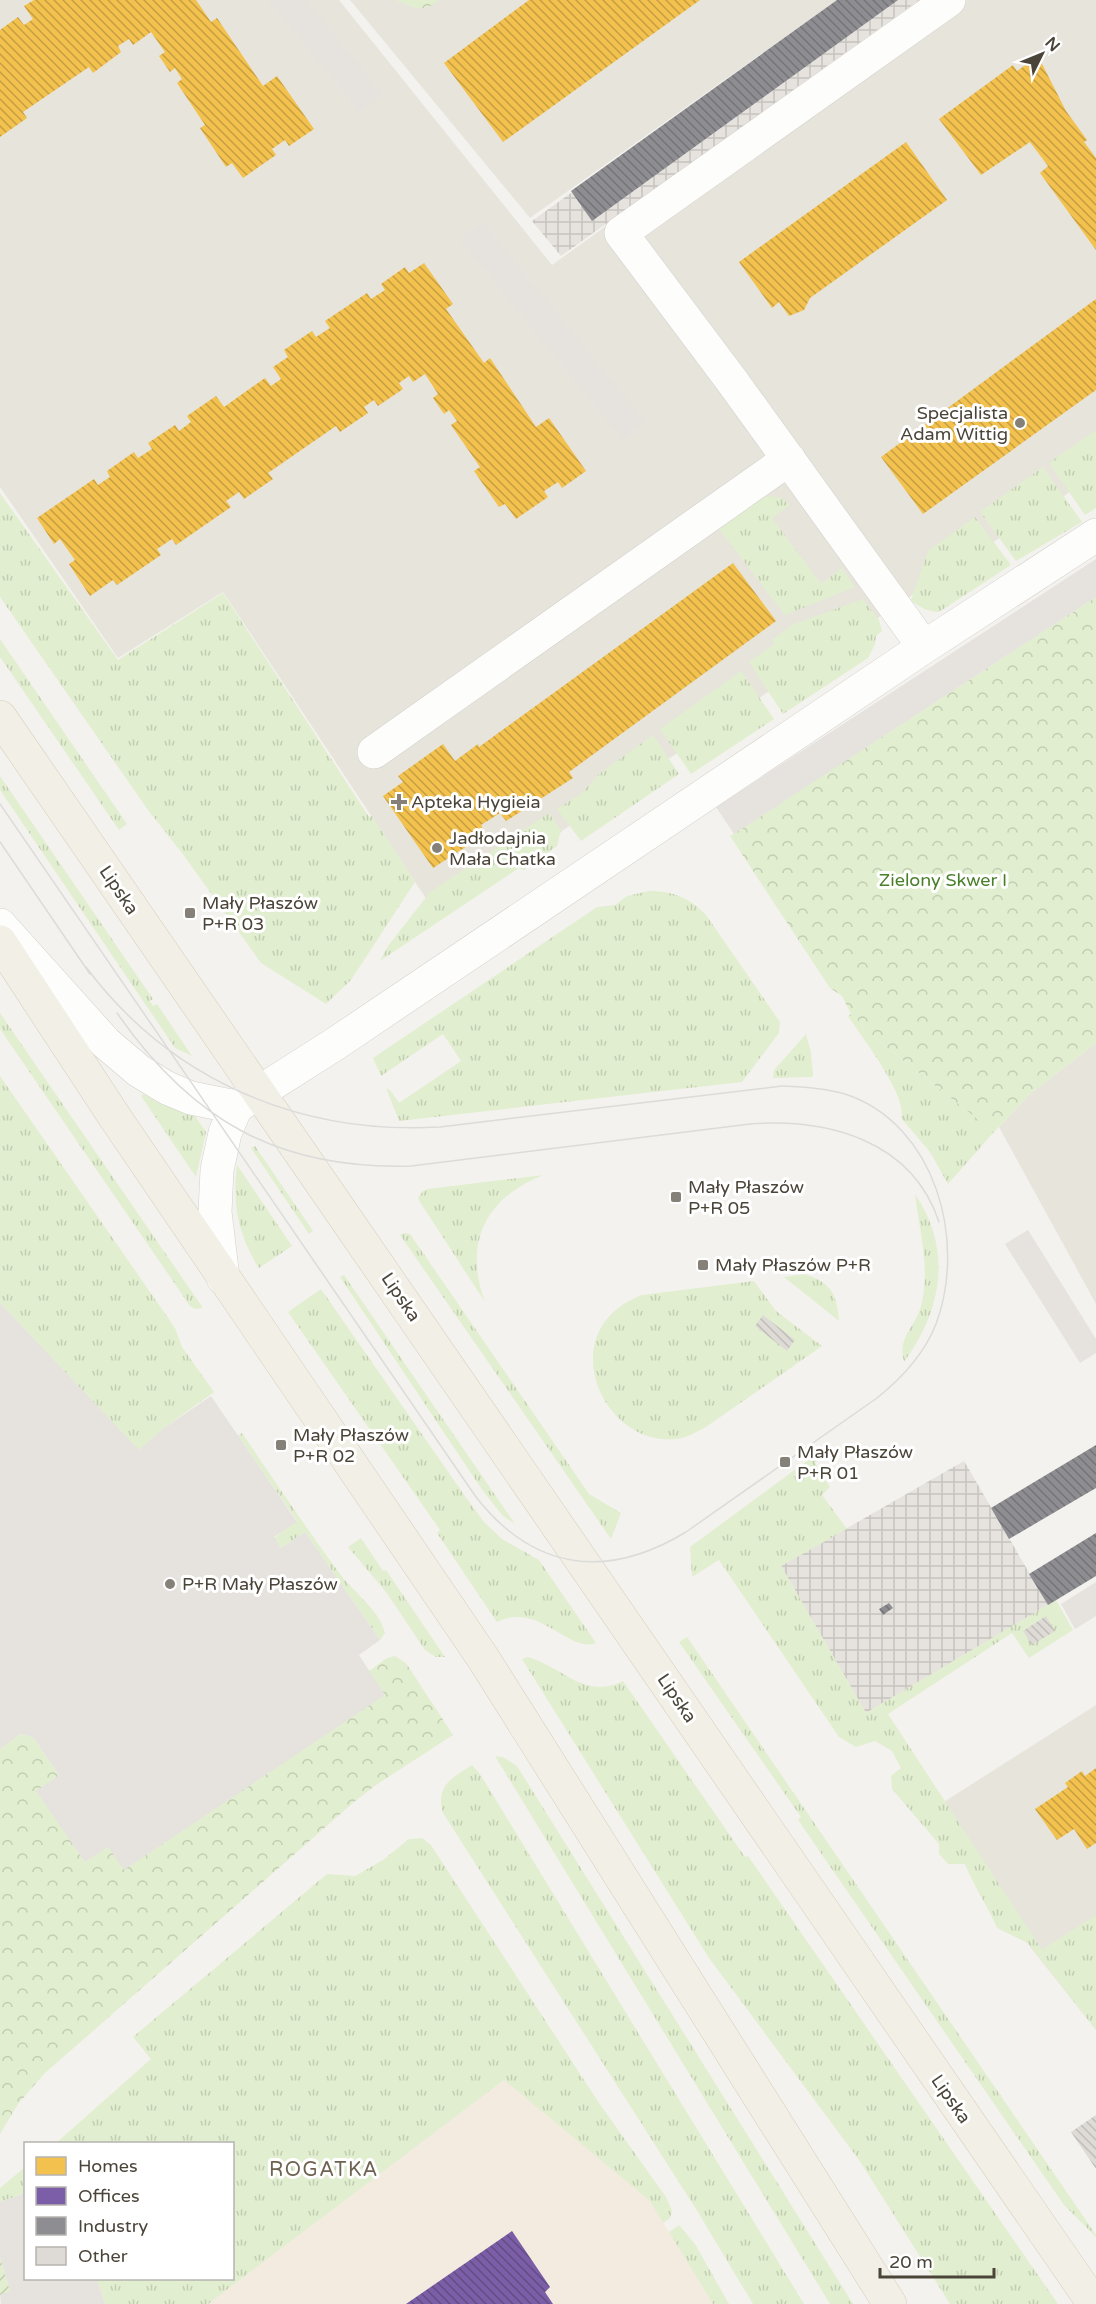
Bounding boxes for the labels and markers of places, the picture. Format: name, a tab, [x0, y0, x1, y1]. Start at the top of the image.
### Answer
place label: Specjalista Adam Wittig	[900, 402, 1008, 445]
marker: Specjalista Adam Wittig	[1013, 416, 1027, 430]
place label: Apteka Hygieia	[411, 791, 541, 813]
marker: Apteka Hygieia	[392, 795, 406, 809]
place label: Jadłodajnia Mała Chatka	[449, 827, 556, 870]
marker: Jadłodajnia Mała Chatka	[430, 841, 444, 855]
place label: Mały Płaszów P+R 03	[202, 892, 318, 935]
marker: Mały Płaszów P+R 03	[183, 906, 197, 920]
place label: Mały Płaszów P+R 05	[688, 1176, 804, 1219]
marker: Mały Płaszów P+R 05	[669, 1190, 683, 1204]
place label: Mały Płaszów P+R	[715, 1254, 871, 1276]
marker: Mały Płaszów P+R	[696, 1258, 710, 1272]
place label: Mały Płaszów P+R 02	[293, 1424, 409, 1467]
marker: Mały Płaszów P+R 02	[274, 1438, 288, 1452]
place label: Mały Płaszów P+R 01	[797, 1441, 913, 1484]
marker: Mały Płaszów P+R 01	[778, 1455, 792, 1469]
place label: P+R Mały Płaszów	[182, 1573, 338, 1595]
marker: P+R Mały Płaszów	[163, 1577, 177, 1591]

